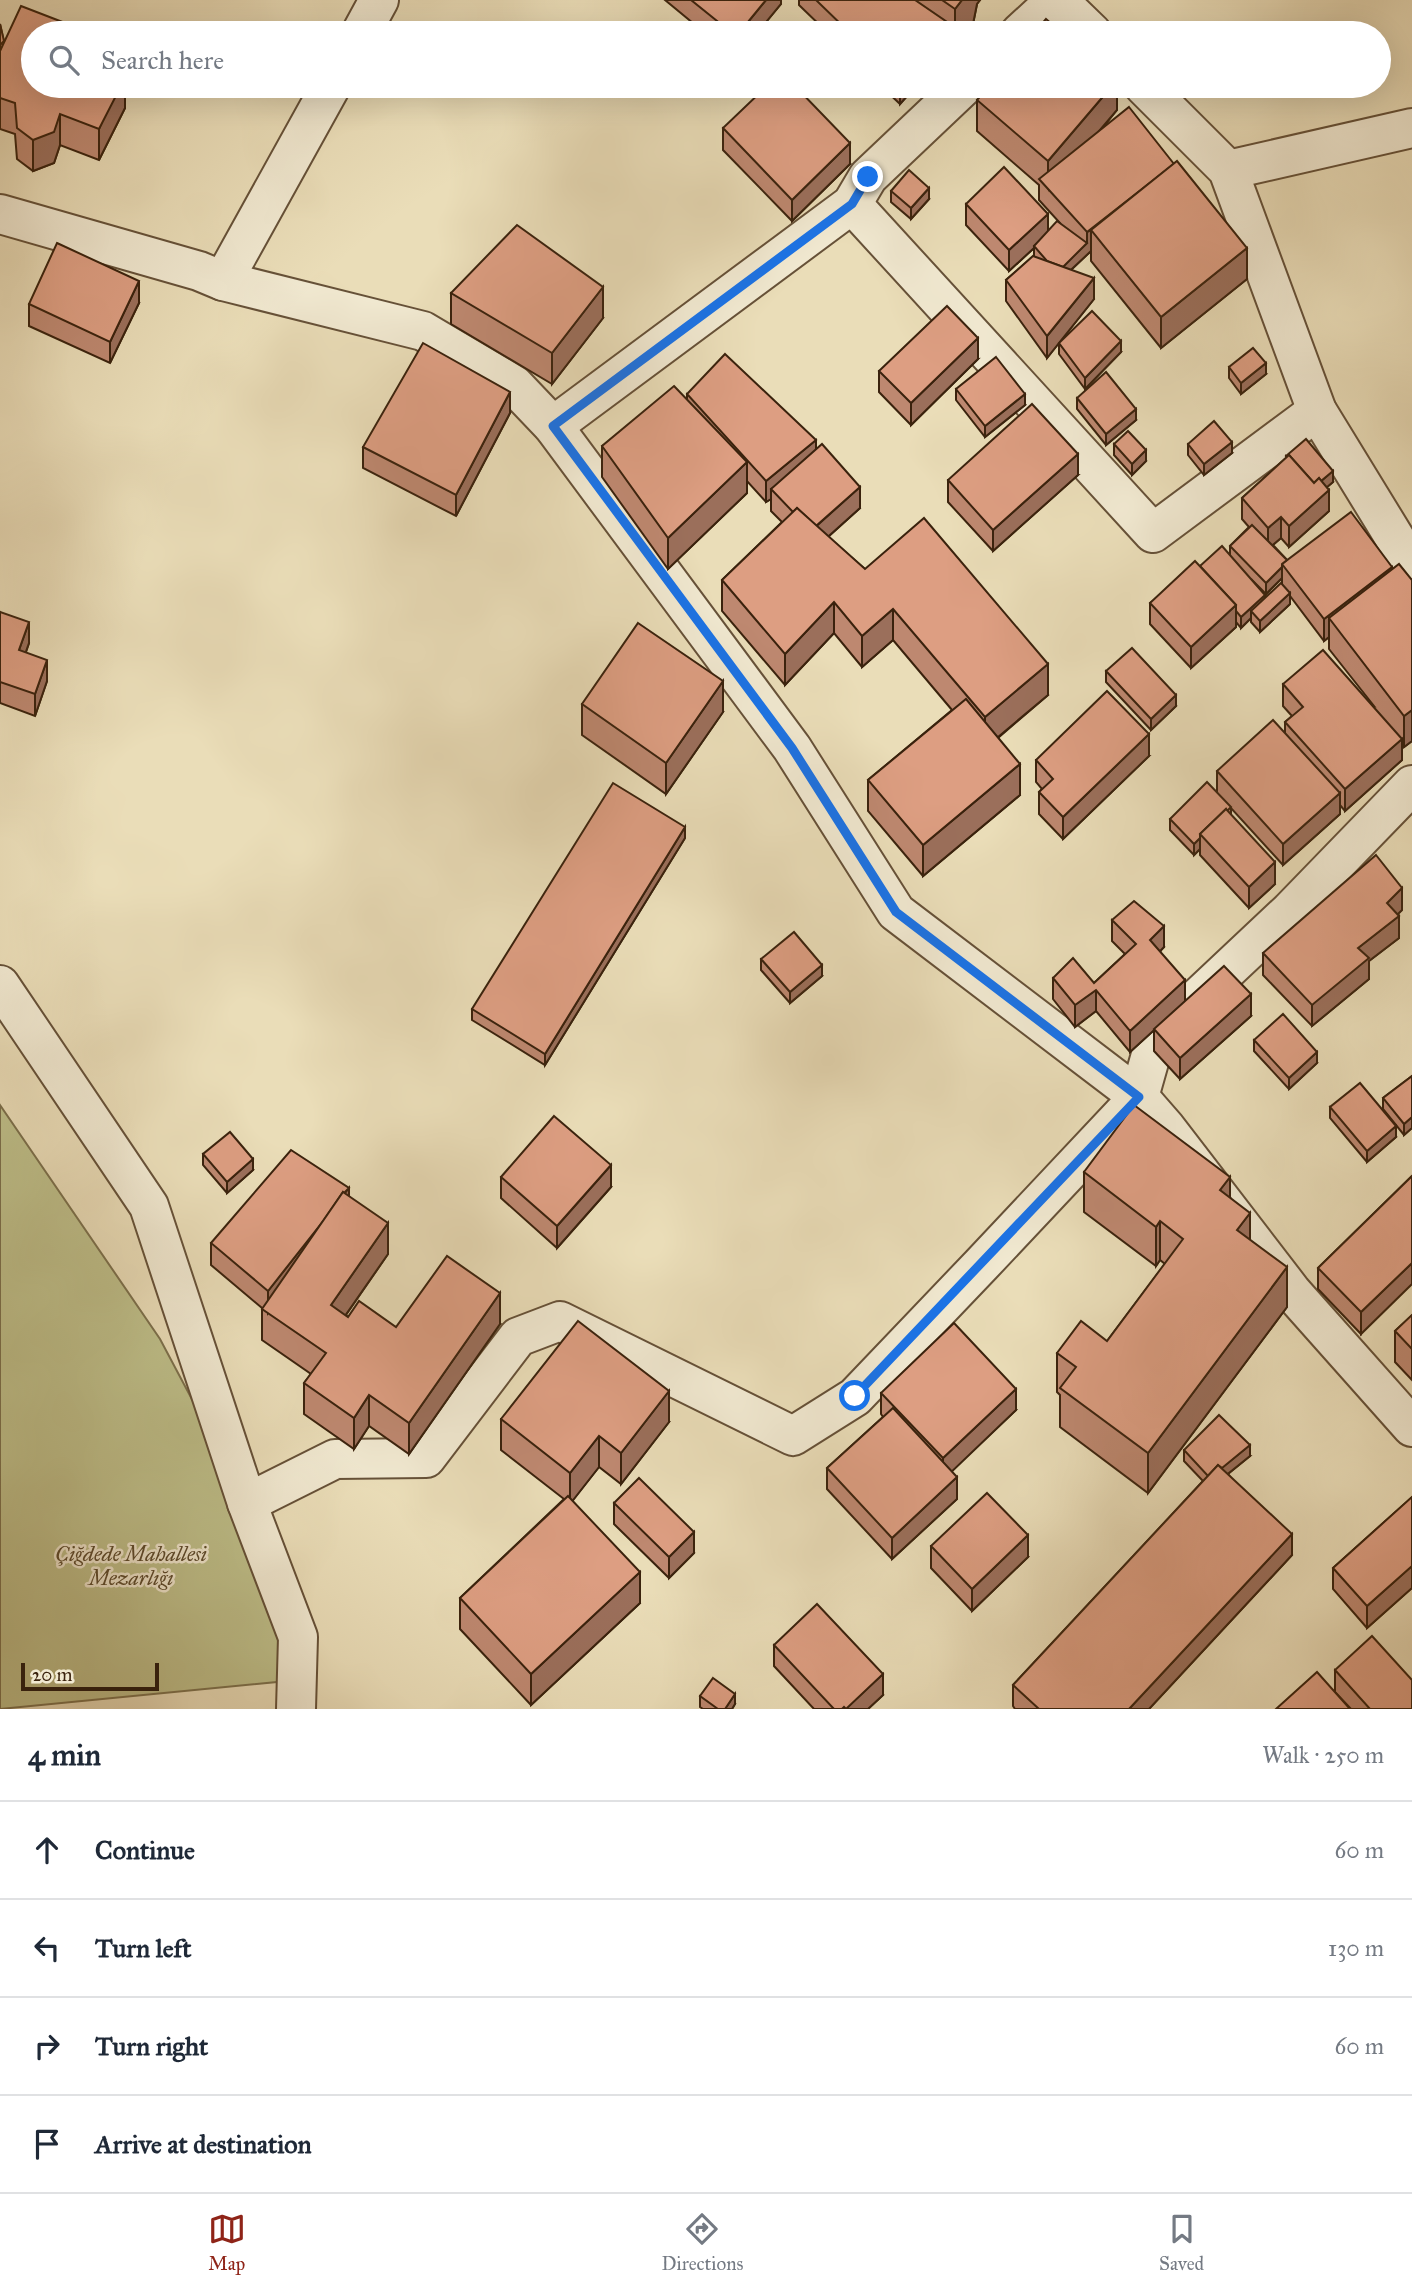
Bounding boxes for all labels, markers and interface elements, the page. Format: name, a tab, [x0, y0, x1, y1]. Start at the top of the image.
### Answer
search box	[21, 21, 1391, 98]
icon: search	[45, 41, 83, 79]
text: Search here	[101, 44, 224, 76]
route end	[852, 161, 883, 192]
route start	[839, 1380, 870, 1411]
park label: Çiğdede Mahallesi Mezarlığı	[55, 1541, 207, 1591]
scale bar	[21, 1660, 159, 1692]
text: 20 m	[32, 1663, 73, 1686]
text: 4 min	[28, 1737, 101, 1773]
text: Walk · 250 m	[1262, 1741, 1384, 1769]
icon: ahead	[28, 1831, 66, 1869]
text: Continue	[95, 1834, 195, 1866]
text: 60 m	[1335, 1836, 1384, 1864]
icon: left	[28, 1929, 66, 1967]
text: Turn left	[95, 1932, 191, 1964]
text: 130 m	[1328, 1934, 1384, 1962]
icon: right	[28, 2027, 66, 2065]
text: Turn right	[95, 2030, 208, 2062]
text: 60 m	[1335, 2032, 1384, 2060]
icon: arrive	[28, 2125, 66, 2163]
text: Arrive at destination	[95, 2128, 312, 2160]
tab: Map	[208, 2210, 246, 2275]
tab: Directions	[661, 2210, 743, 2275]
tab: Saved	[1159, 2210, 1204, 2275]

